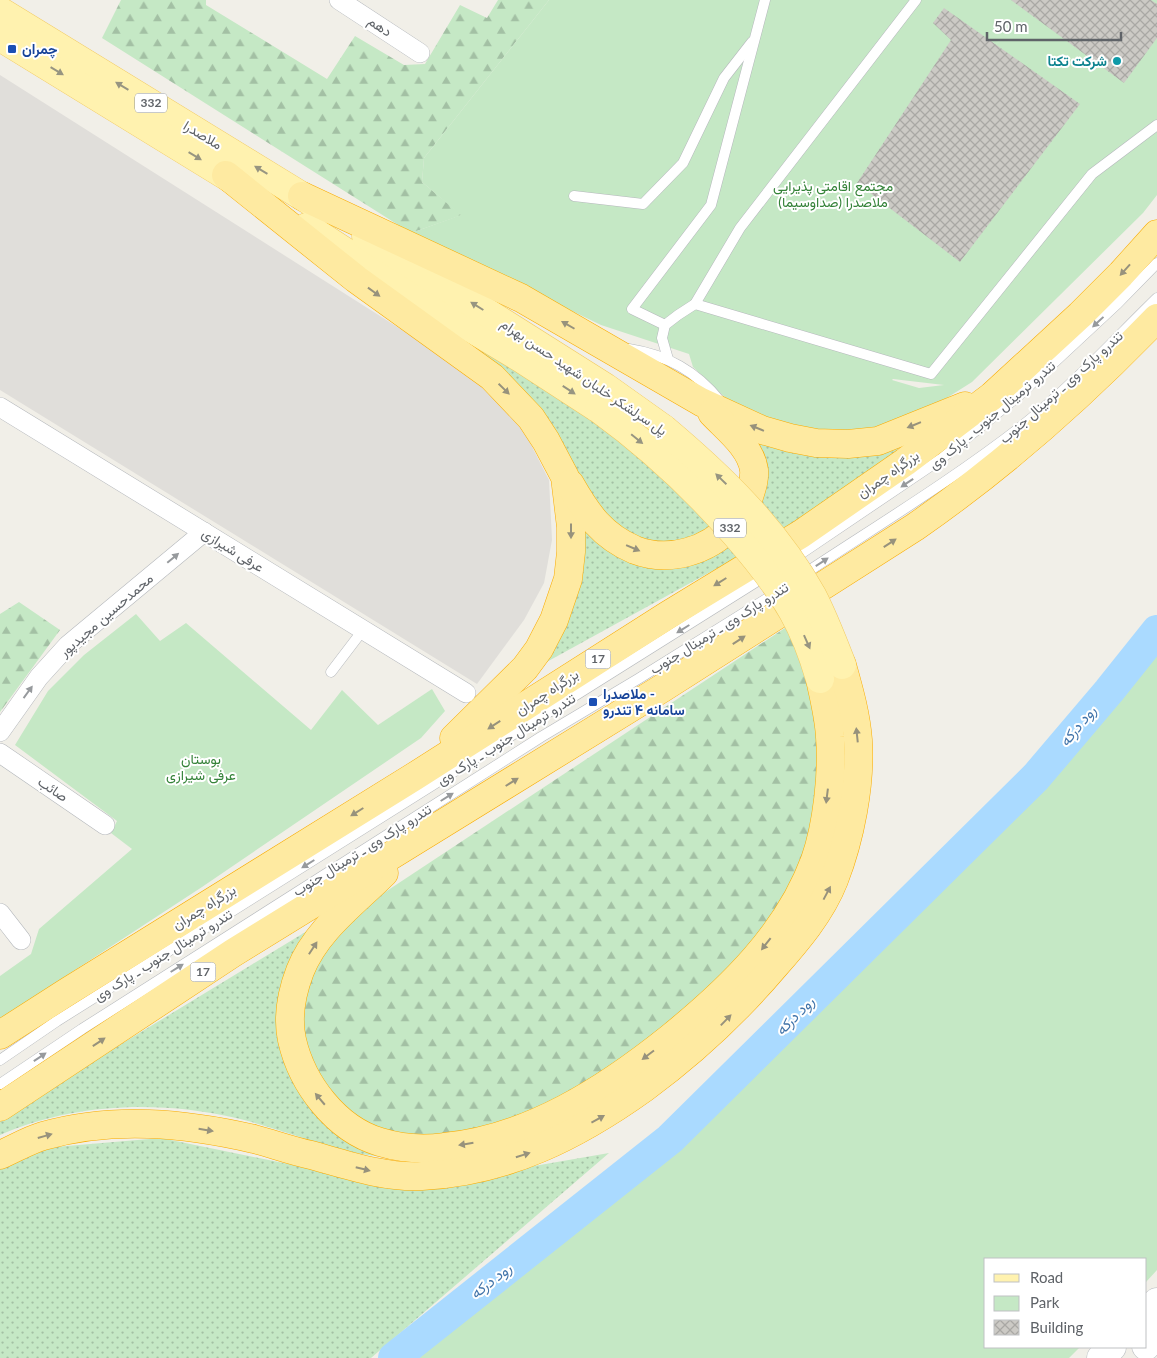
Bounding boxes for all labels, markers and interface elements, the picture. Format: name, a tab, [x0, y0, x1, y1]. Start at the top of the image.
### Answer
scale bar	[987, 10, 1121, 42]
street label: دهم	[364, 12, 396, 41]
text: 50 m	[994, 17, 1028, 35]
place label: چمران	[22, 40, 58, 59]
marker: چمران	[6, 43, 18, 55]
place label: شرکت تکتا	[1048, 52, 1107, 70]
marker: شرکت تکتا	[1111, 55, 1123, 67]
one-way arrow	[50, 67, 63, 76]
one-way arrow	[115, 81, 128, 90]
road number: 332	[135, 94, 167, 112]
street label: ملاصدرا	[180, 116, 226, 154]
one-way arrow	[189, 151, 202, 161]
one-way arrow	[254, 166, 267, 175]
park label: مجتمع اقامتی پذیرایی ملاصدرا (صداوسیما)	[773, 177, 893, 211]
one-way arrow	[1119, 264, 1130, 277]
one-way arrow	[367, 287, 381, 297]
one-way arrow	[470, 301, 483, 310]
street label: پل سرلشکر خلبان شهید حسن بهرام	[497, 315, 671, 440]
one-way arrow	[1092, 316, 1104, 328]
one-way arrow	[562, 321, 575, 330]
street label: تندرو پارک وی ـ ترمینال جنوب	[995, 326, 1128, 448]
street label: تندرو ترمینال جنوب ـ پارک وی	[925, 356, 1060, 474]
one-way arrow	[498, 383, 510, 395]
one-way arrow	[563, 385, 576, 395]
one-way arrow	[907, 422, 921, 430]
one-way arrow	[750, 423, 764, 431]
one-way arrow	[631, 433, 644, 444]
street label: بزرگراه چمران	[854, 446, 923, 503]
one-way arrow	[716, 473, 728, 485]
one-way arrow	[900, 478, 914, 488]
road number: 332	[714, 518, 746, 538]
street label: عرفی شیرازی	[199, 524, 267, 576]
one-way arrow	[567, 524, 575, 540]
one-way arrow	[884, 538, 897, 547]
one-way arrow	[626, 544, 640, 552]
one-way arrow	[166, 553, 179, 564]
one-way arrow	[815, 558, 829, 567]
street label: محمدحسین مجیدپور	[55, 569, 157, 662]
street label: تندرو پارک وی ـ ترمینال جنوب	[646, 578, 793, 679]
one-way arrow	[714, 578, 727, 587]
one-way arrow	[676, 624, 689, 633]
one-way arrow	[732, 635, 745, 645]
one-way arrow	[804, 635, 812, 649]
road number: 17	[586, 650, 610, 669]
street label: بزرگراه چمران	[512, 665, 582, 720]
place label: ملاصدرا - سامانه ۴ تندرو	[603, 685, 685, 719]
one-way arrow	[23, 686, 34, 699]
street label: تندرو ترمینال جنوب ـ پارک وی	[433, 689, 580, 790]
marker: ملاصدرا - سامانه ۴ تندرو	[587, 696, 599, 708]
water label: رود درکه	[1055, 701, 1100, 750]
one-way arrow	[488, 721, 501, 730]
one-way arrow	[853, 727, 861, 743]
park label: بوستان عرفی شیرازی	[166, 750, 236, 784]
street label: صائب	[34, 772, 72, 806]
one-way arrow	[505, 777, 519, 786]
one-way arrow	[823, 789, 831, 805]
one-way arrow	[440, 792, 454, 801]
street label: تندرو پارک وی ـ ترمینال جنوب	[289, 800, 436, 901]
one-way arrow	[350, 808, 364, 817]
one-way arrow	[301, 859, 315, 869]
street label: بزرگراه چمران	[169, 880, 240, 934]
one-way arrow	[823, 886, 831, 900]
street label: تندرو ترمینال جنوب ـ پارک وی	[90, 905, 237, 1006]
one-way arrow	[761, 937, 772, 950]
one-way arrow	[308, 941, 318, 954]
road number: 17	[190, 962, 216, 982]
one-way arrow	[170, 964, 183, 973]
water label: رود درکه	[771, 992, 818, 1039]
one-way arrow	[720, 1014, 732, 1026]
one-way arrow	[92, 1037, 106, 1047]
one-way arrow	[642, 1049, 655, 1060]
one-way arrow	[34, 1052, 47, 1062]
one-way arrow	[315, 1092, 326, 1105]
one-way arrow	[591, 1115, 605, 1123]
one-way arrow	[198, 1126, 214, 1134]
one-way arrow	[37, 1132, 52, 1140]
one-way arrow	[458, 1140, 474, 1148]
one-way arrow	[515, 1151, 530, 1159]
one-way arrow	[356, 1165, 371, 1173]
water label: رود درکه	[466, 1258, 515, 1303]
legend	[984, 1258, 1147, 1348]
text: Road	[1030, 1268, 1063, 1286]
text: Park	[1030, 1293, 1060, 1311]
text: Building	[1030, 1318, 1083, 1336]

